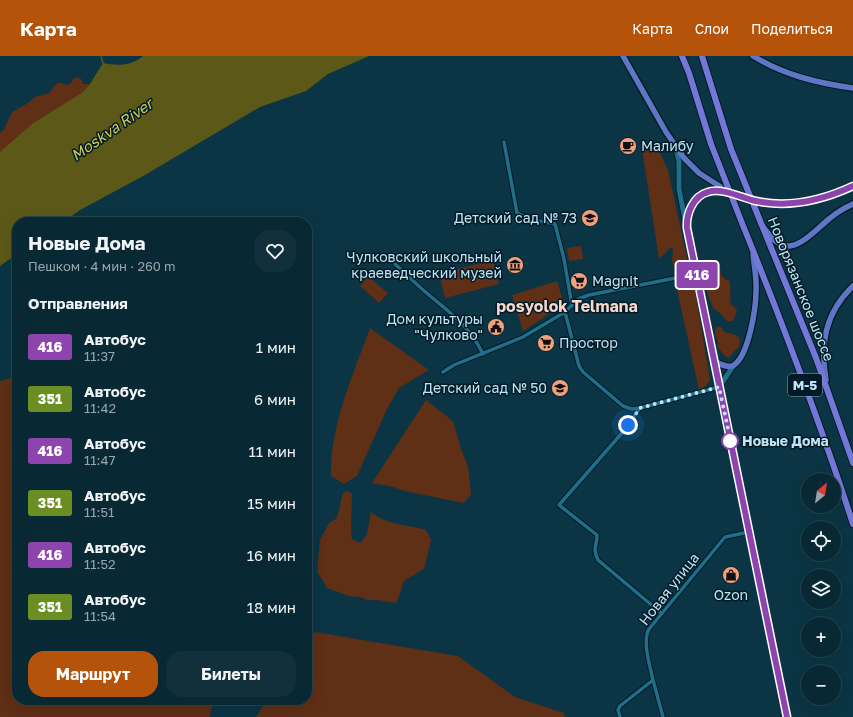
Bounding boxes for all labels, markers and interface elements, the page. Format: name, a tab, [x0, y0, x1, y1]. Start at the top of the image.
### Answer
text: Карта	[20, 17, 77, 40]
text: Карта	[632, 20, 673, 37]
text: Слои	[695, 20, 729, 37]
text: Поделиться	[751, 20, 833, 37]
water label: Moskva River	[67, 93, 157, 164]
cafe icon: Малибу	[618, 136, 638, 156]
place label: Малибу	[641, 137, 694, 154]
school or university icon: Детский сад № 73	[580, 208, 600, 228]
place label: Детский сад № 73	[454, 209, 577, 226]
street label: Новорязанское шоссе	[765, 214, 838, 364]
button: heart	[254, 230, 296, 272]
text: Новые Дома	[28, 231, 146, 254]
place label: Чулковский школьный краеведческий музей	[346, 248, 502, 281]
museum icon: Чулковский школьный краеведческий музей	[505, 255, 525, 275]
text: Пешком · 4 мин · 260 m	[28, 258, 176, 274]
line badge: 416	[674, 262, 720, 288]
text: 416	[685, 266, 709, 283]
supermarket icon: Magnit	[569, 271, 589, 291]
place label: Magnit	[592, 272, 639, 289]
text: Отправления	[28, 294, 128, 312]
district label: posyolok Telmana	[496, 296, 638, 316]
place label: Дом культуры "Чулково"	[387, 310, 483, 343]
public building icon: Дом культуры "Чулково"	[486, 317, 506, 337]
text: Автобус	[84, 330, 146, 348]
supermarket icon: Простор	[536, 333, 556, 353]
place label: Простор	[559, 334, 618, 351]
text: 416	[38, 338, 62, 355]
text: 1 мин	[256, 338, 296, 356]
text: 11:37	[84, 348, 115, 364]
road number: М-5	[788, 374, 822, 396]
school or university icon: Детский сад № 50	[550, 378, 570, 398]
place label: Детский сад № 50	[423, 379, 547, 396]
text: Автобус	[84, 382, 146, 400]
text: 351	[38, 390, 62, 407]
text: 6 мин	[254, 390, 296, 408]
text: 11:42	[84, 400, 116, 416]
your location	[618, 415, 638, 435]
marker: Новые Дома	[721, 432, 739, 450]
place label: Новые Дома	[742, 432, 829, 449]
text: Автобус	[84, 434, 146, 452]
text: 416	[38, 442, 62, 459]
text: 11 мин	[249, 442, 296, 460]
text: 11:47	[84, 452, 115, 468]
north arrow	[801, 473, 841, 513]
map controls	[801, 473, 841, 705]
text: Автобус	[84, 486, 146, 504]
text: 351	[38, 494, 62, 511]
text: 15 мин	[247, 494, 296, 512]
text: 11:51	[84, 504, 114, 520]
button: locate	[801, 521, 841, 561]
text: Автобус	[84, 538, 146, 556]
text: 416	[38, 546, 62, 563]
text: 16 мин	[247, 546, 296, 564]
street label: Новая улица	[635, 549, 702, 628]
text: 11:52	[84, 556, 116, 572]
shop icon: Ozon	[721, 565, 741, 585]
button: layers	[801, 569, 841, 609]
place label: Ozon	[714, 586, 748, 603]
text: Автобус	[84, 590, 146, 608]
text: 351	[38, 598, 62, 615]
text: 18 мин	[247, 598, 296, 616]
text: 11:54	[84, 608, 116, 624]
button: +	[801, 617, 841, 657]
button: Маршрут	[28, 651, 158, 697]
button: Билеты	[166, 651, 296, 697]
button: −	[801, 665, 841, 705]

